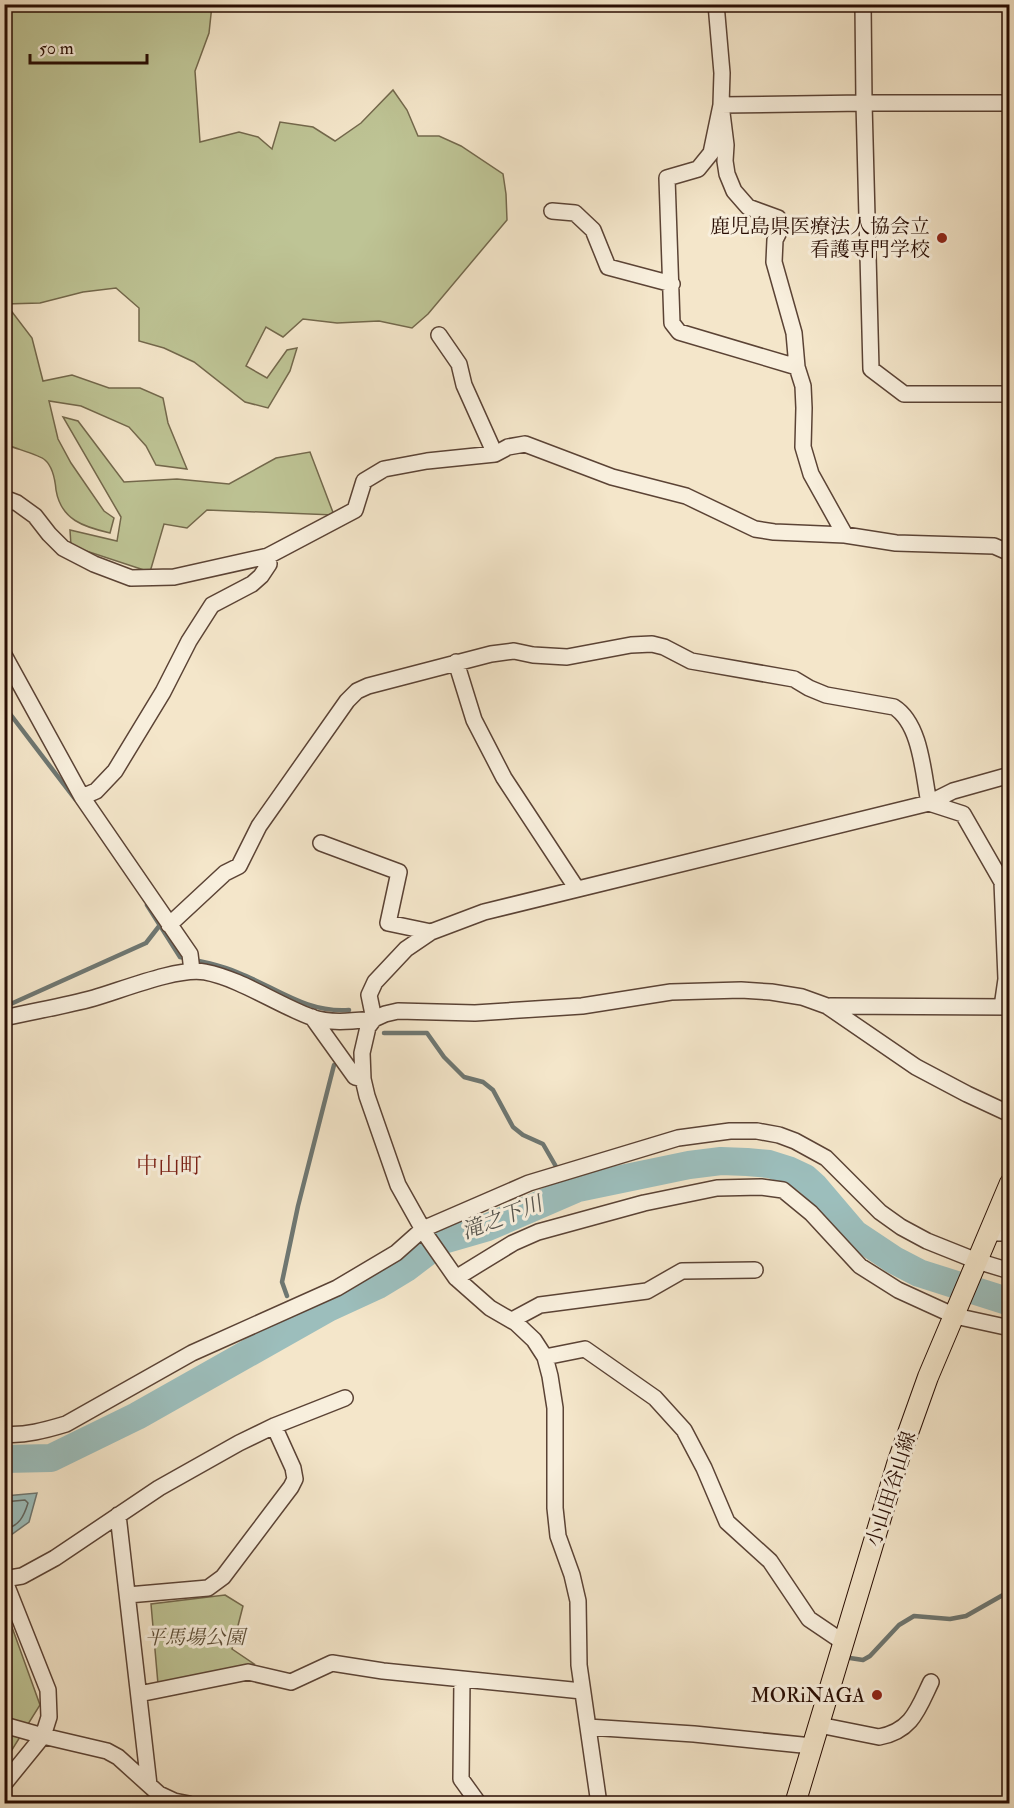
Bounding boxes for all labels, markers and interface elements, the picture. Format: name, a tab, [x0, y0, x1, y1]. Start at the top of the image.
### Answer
scale bar	[30, 27, 147, 65]
text: 50 m	[39, 37, 74, 60]
place label: 鹿児島県医療法人協会立 看護専門学校	[710, 214, 930, 262]
marker: 鹿児島県医療法人協会立 看護専門学校	[935, 231, 949, 245]
district label: 中山町	[136, 1152, 202, 1180]
water label: 滝之下川	[458, 1190, 548, 1246]
street label: 小山田谷山線	[861, 1428, 921, 1550]
park label: 平馬場公園	[145, 1625, 248, 1650]
place label: MORiNAGA	[751, 1683, 865, 1708]
marker: MORiNAGA	[870, 1688, 884, 1702]

